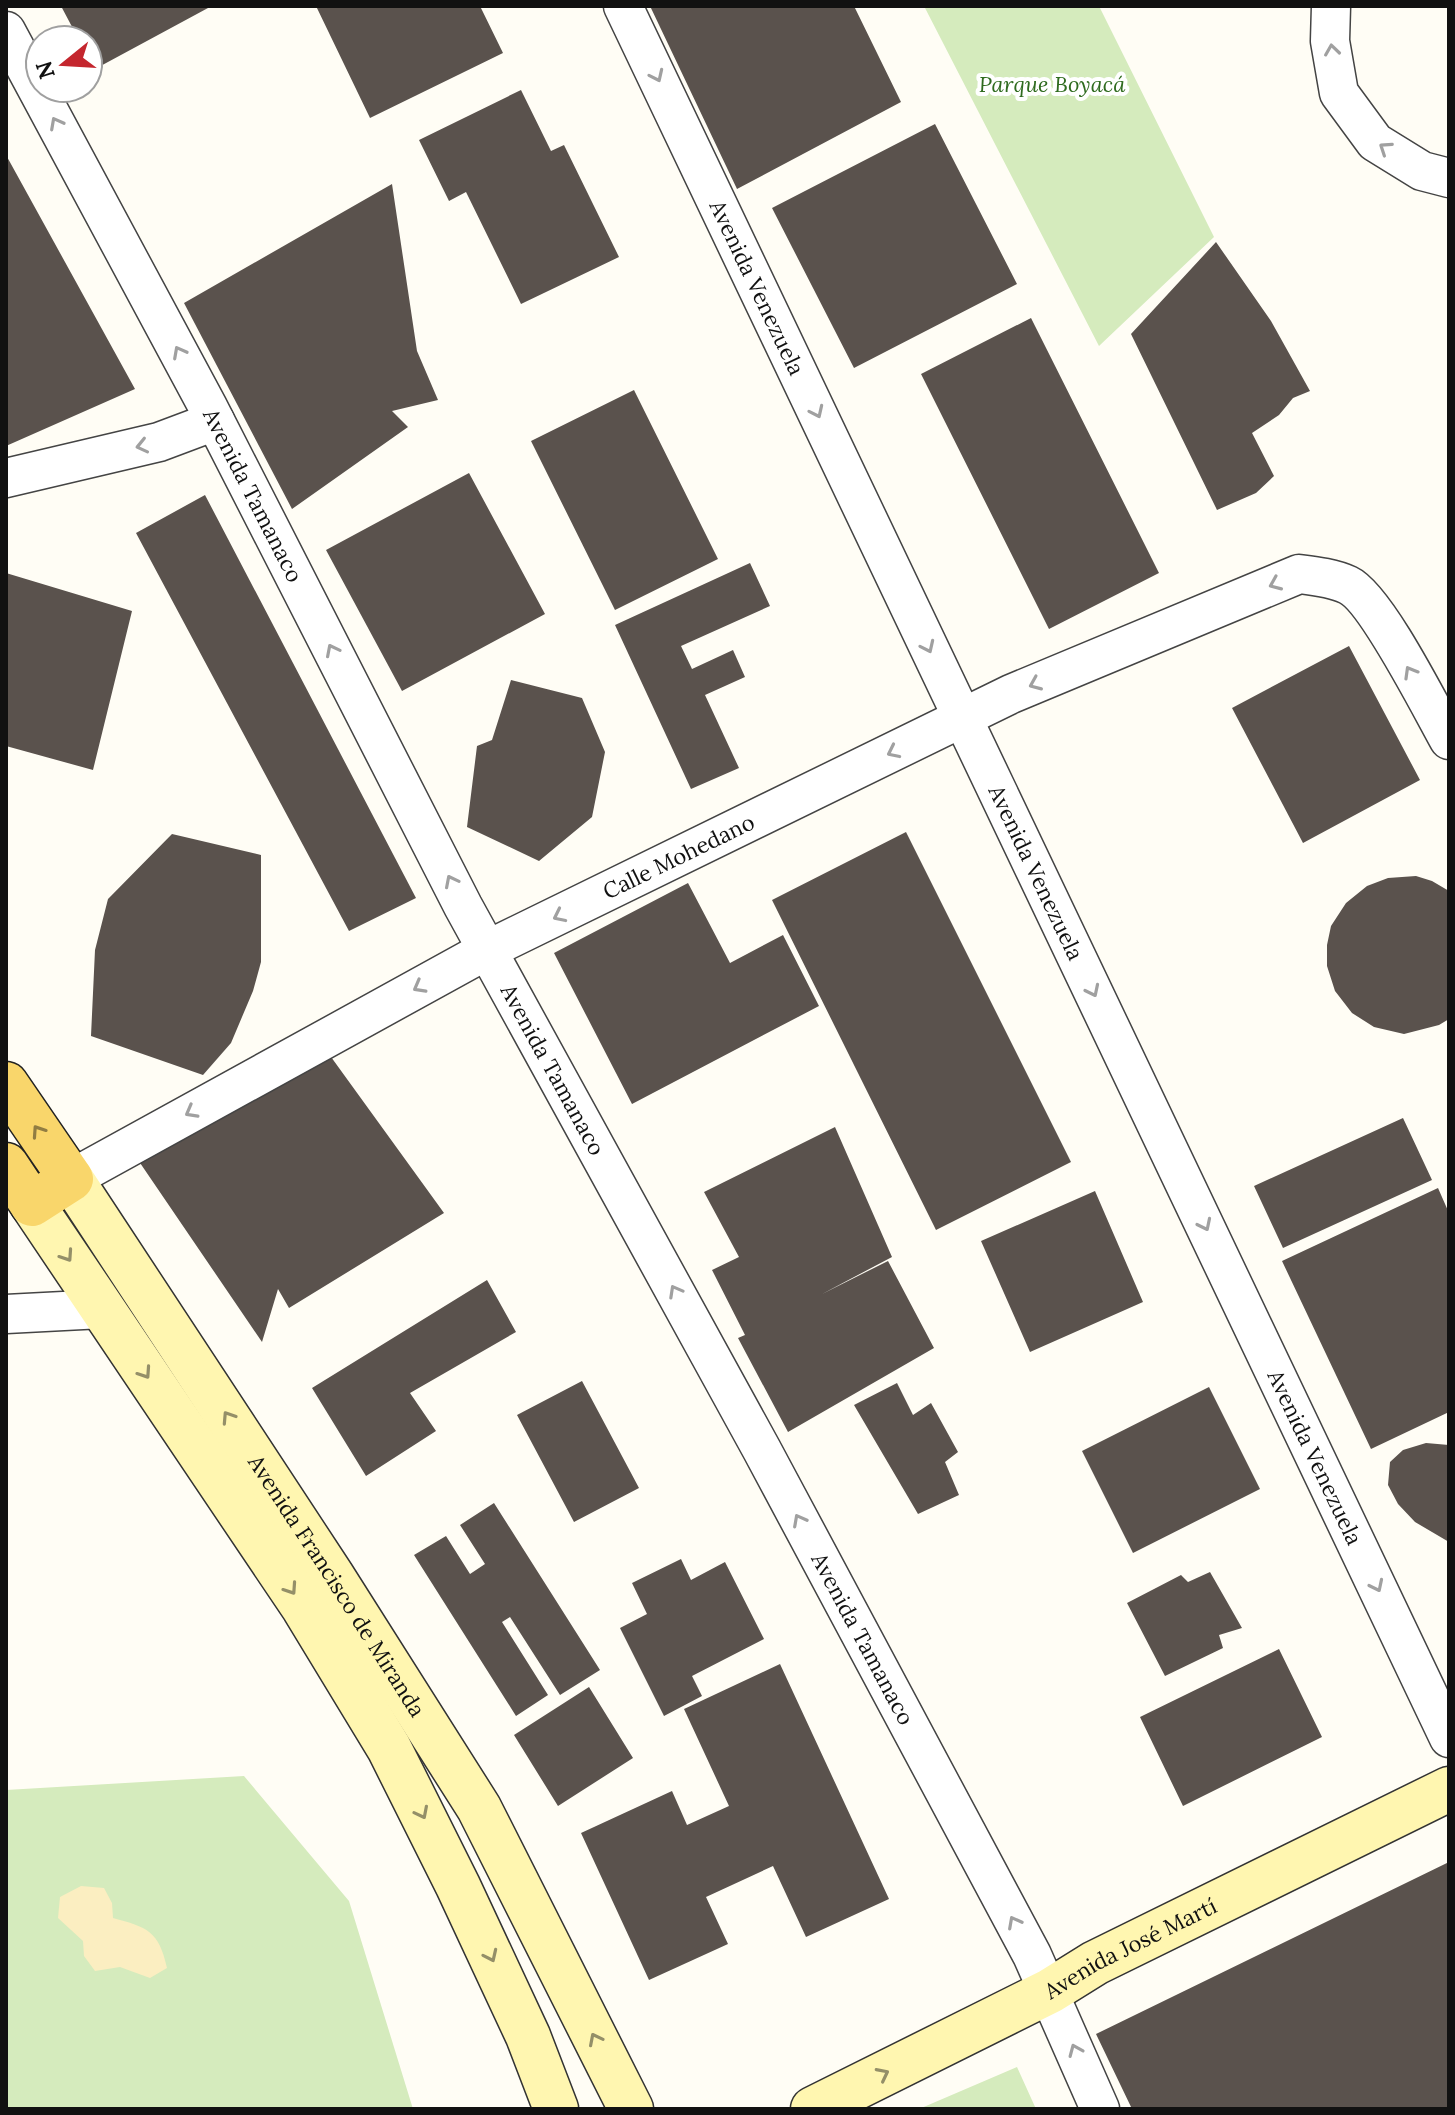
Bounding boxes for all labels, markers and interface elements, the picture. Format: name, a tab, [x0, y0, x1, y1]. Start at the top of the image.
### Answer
north arrow	[24, 24, 104, 104]
one-way arrow	[1324, 43, 1341, 57]
text: N	[29, 58, 61, 83]
one-way arrow	[647, 68, 663, 83]
park label: Parque Boyacá	[979, 70, 1126, 98]
one-way arrow	[50, 117, 65, 132]
one-way arrow	[1379, 143, 1393, 158]
street label: Avenida Venezuela	[703, 195, 811, 380]
one-way arrow	[173, 346, 188, 361]
street label: Avenida Tamanaco	[197, 403, 309, 587]
one-way arrow	[807, 404, 823, 419]
one-way arrow	[135, 437, 149, 454]
one-way arrow	[1269, 574, 1283, 591]
one-way arrow	[918, 639, 934, 653]
one-way arrow	[327, 643, 342, 658]
one-way arrow	[1404, 666, 1420, 681]
one-way arrow	[1029, 675, 1044, 691]
one-way arrow	[886, 742, 901, 757]
street label: Avenida Venezuela	[982, 780, 1090, 965]
street label: Calle Mohedano	[598, 808, 759, 905]
one-way arrow	[445, 875, 460, 890]
one-way arrow	[552, 906, 567, 921]
one-way arrow	[412, 978, 427, 993]
street label: Avenida Tamanaco	[494, 978, 611, 1160]
one-way arrow	[1083, 982, 1099, 997]
one-way arrow	[185, 1102, 199, 1118]
one-way arrow	[33, 1126, 48, 1140]
one-way arrow	[1195, 1217, 1211, 1232]
one-way arrow	[57, 1248, 72, 1262]
one-way arrow	[669, 1286, 685, 1300]
street label: Avenida Venezuela	[1261, 1364, 1369, 1549]
one-way arrow	[136, 1365, 151, 1379]
one-way arrow	[222, 1412, 237, 1426]
street label: Avenida Francisco de Miranda	[242, 1449, 432, 1722]
one-way arrow	[794, 1513, 809, 1528]
street label: Avenida Tamanaco	[805, 1547, 920, 1730]
one-way arrow	[1367, 1578, 1383, 1593]
one-way arrow	[282, 1580, 297, 1594]
one-way arrow	[412, 1805, 427, 1820]
street label: Avenida José Martí	[1038, 1891, 1221, 2006]
one-way arrow	[1009, 1915, 1024, 1930]
one-way arrow	[481, 1948, 497, 1963]
one-way arrow	[590, 2033, 605, 2048]
one-way arrow	[1069, 2044, 1085, 2058]
one-way arrow	[874, 2068, 889, 2084]

